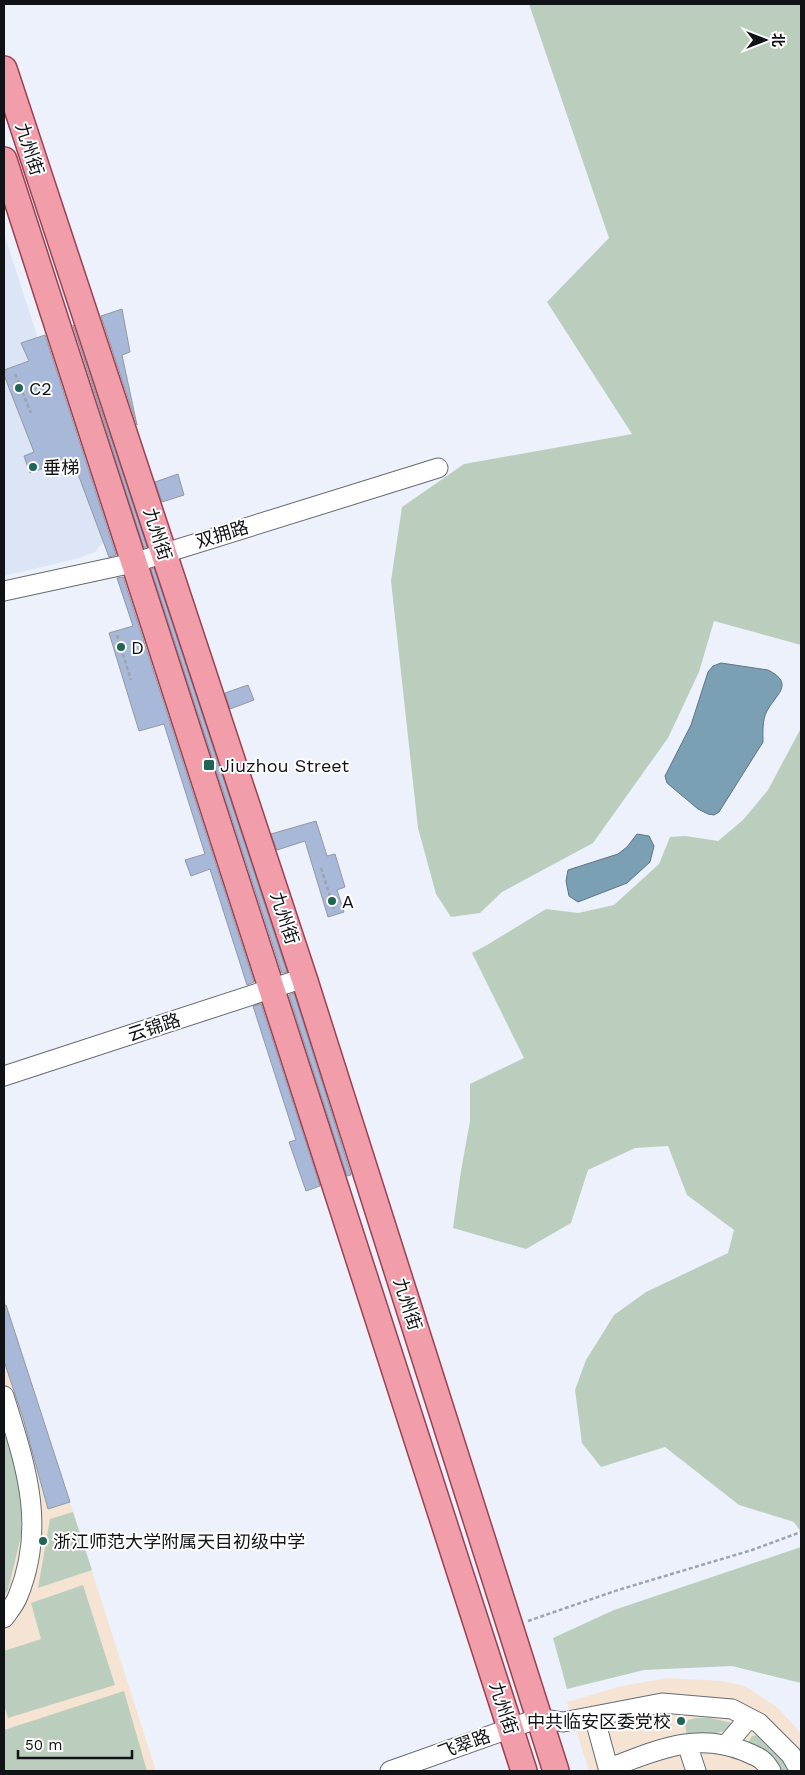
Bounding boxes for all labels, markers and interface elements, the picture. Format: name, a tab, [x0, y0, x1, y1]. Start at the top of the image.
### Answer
north arrow	[740, 15, 790, 65]
text: 北	[770, 33, 786, 47]
street label: 九州街	[12, 120, 48, 178]
place label: C2	[29, 378, 52, 399]
marker: C2	[13, 382, 25, 394]
place label: 垂梯	[43, 457, 79, 478]
marker: 垂梯	[27, 461, 39, 473]
street label: 九州街	[140, 505, 176, 563]
street label: 双拥路	[193, 516, 251, 552]
place label: D	[131, 637, 144, 658]
marker: D	[115, 641, 127, 653]
place label: Jiuzhou Street	[220, 755, 349, 776]
marker: Jiuzhou Street	[202, 758, 216, 772]
street label: 九州街	[267, 889, 303, 947]
place label: A	[342, 891, 354, 912]
marker: A	[326, 895, 338, 907]
street label: 云锦路	[125, 1009, 183, 1045]
street label: 九州街	[390, 1275, 426, 1333]
place label: 浙江师范大学附属天目初级中学	[53, 1531, 305, 1552]
marker: 浙江师范大学附属天目初级中学	[37, 1535, 49, 1547]
street label: 九州街	[486, 1679, 522, 1737]
place label: 中共临安区委党校	[527, 1711, 671, 1732]
marker: 中共临安区委党校	[675, 1715, 687, 1727]
street label: 飞翠路	[435, 1725, 493, 1763]
scale bar	[18, 1728, 131, 1760]
text: 50 m	[25, 1736, 62, 1754]

